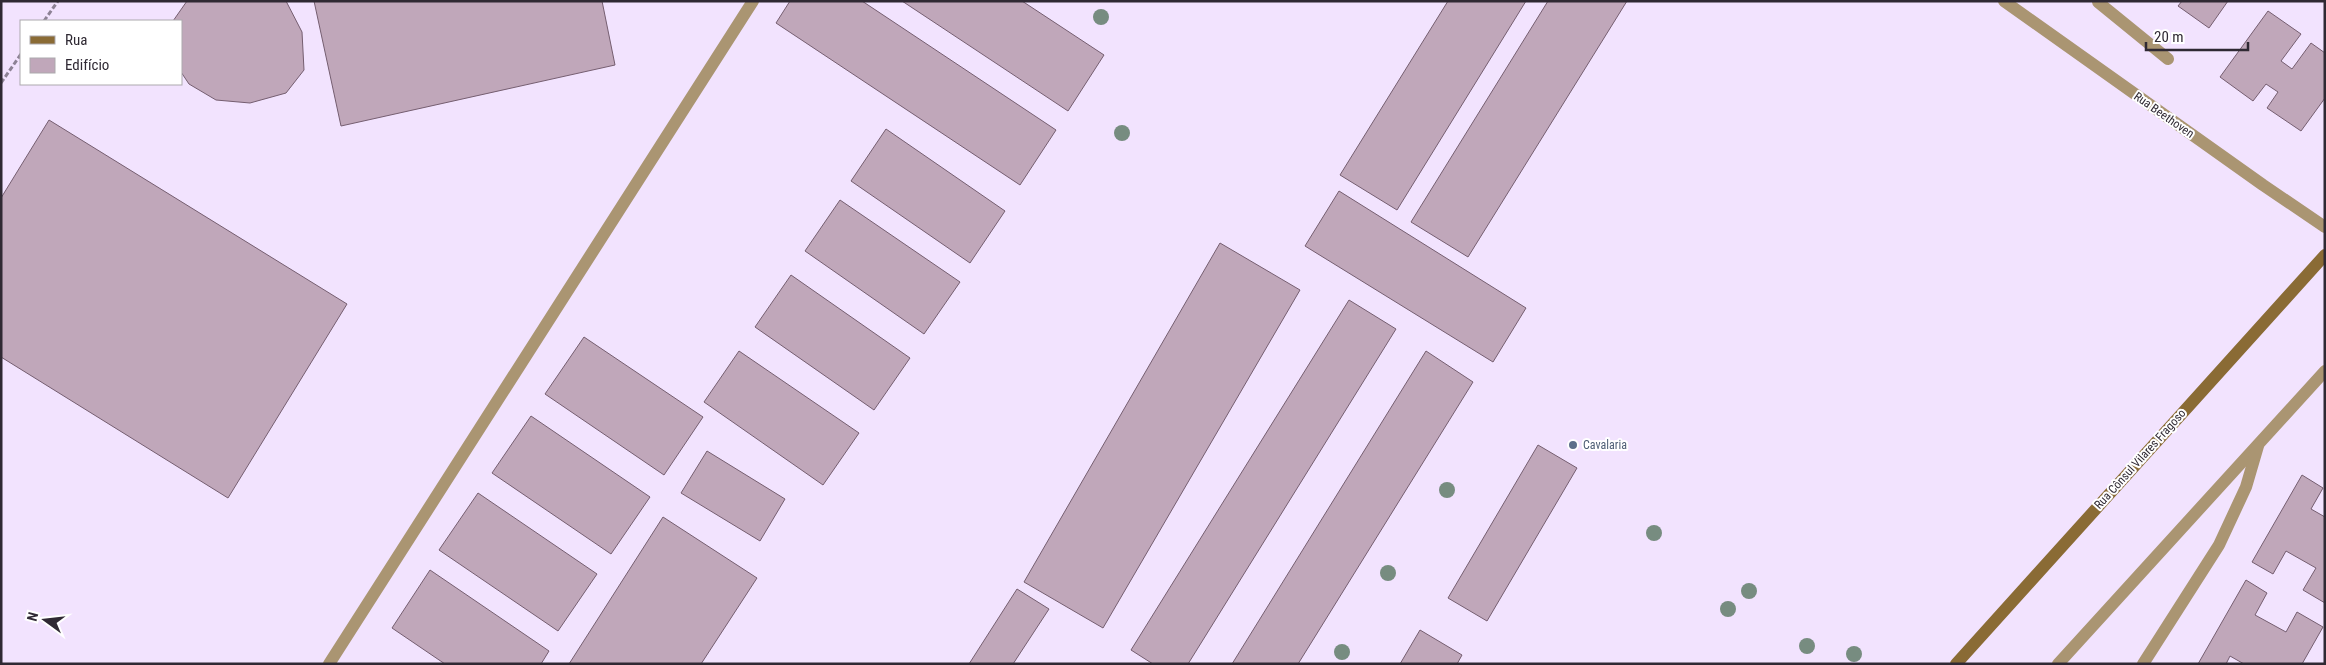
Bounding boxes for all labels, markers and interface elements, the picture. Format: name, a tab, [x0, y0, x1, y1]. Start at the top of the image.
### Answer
legend	[20, 20, 182, 85]
scale bar	[2146, 20, 2248, 52]
text: 20 m	[2154, 28, 2184, 46]
text: Rua	[65, 31, 87, 49]
text: Edifício	[65, 56, 109, 74]
street label: Rua Beethoven	[2131, 89, 2197, 141]
street label: Rua Cônsul Vilares Fragoso	[2091, 406, 2189, 512]
place label: Cavalaria	[1583, 438, 1627, 452]
marker: Cavalaria	[1567, 439, 1579, 451]
north arrow	[20, 595, 70, 645]
text: N	[24, 610, 41, 623]

